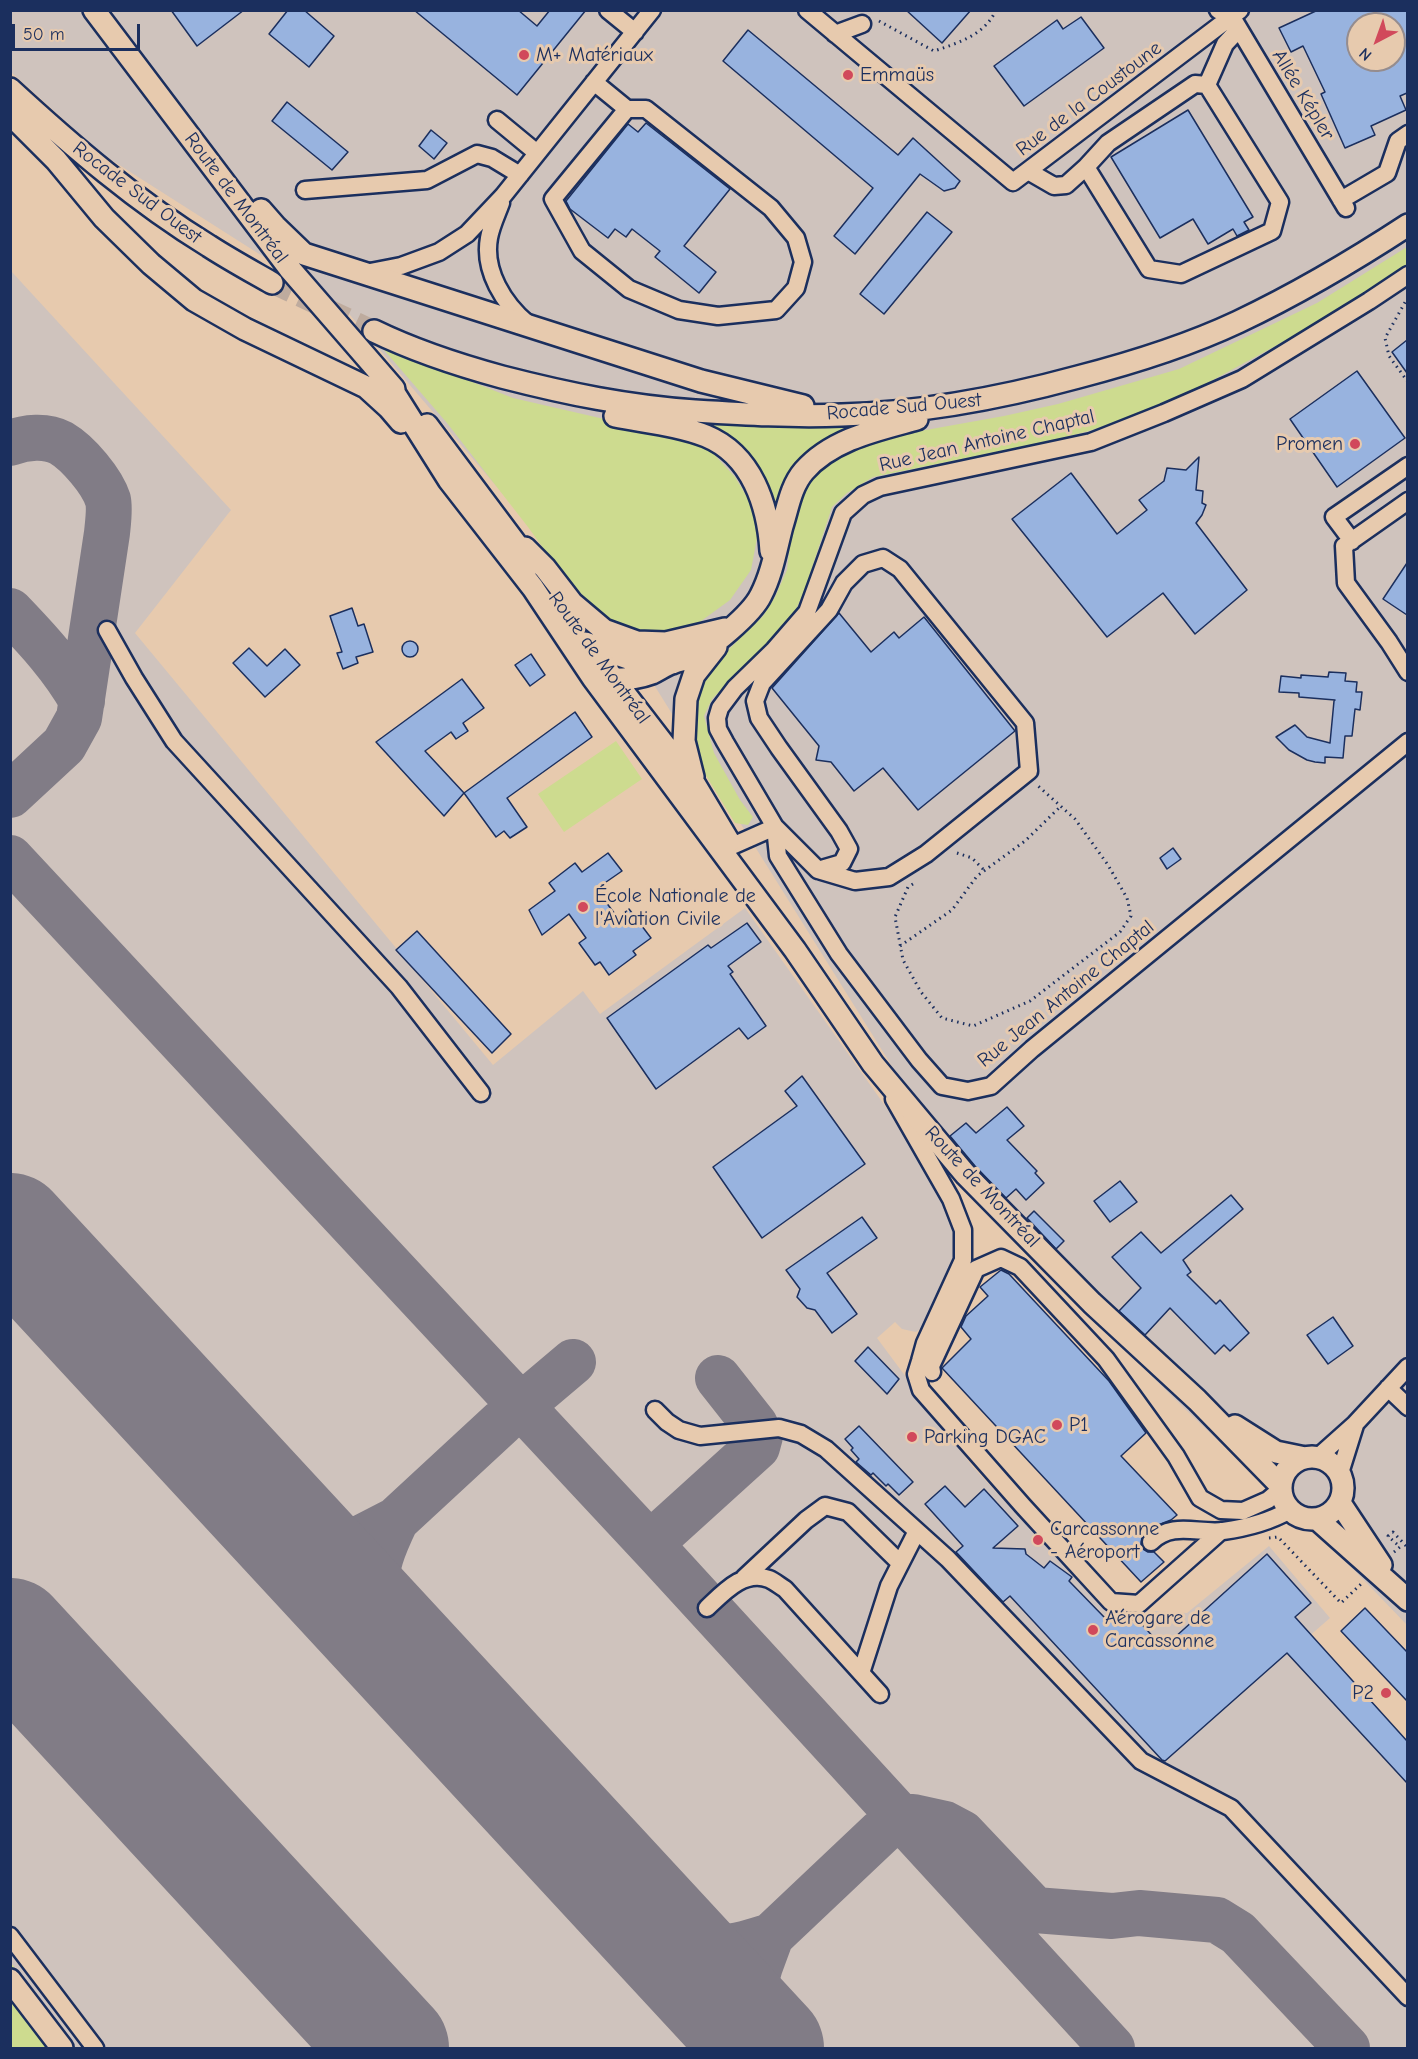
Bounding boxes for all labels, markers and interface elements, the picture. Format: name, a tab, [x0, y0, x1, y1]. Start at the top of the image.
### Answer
scale bar	[15, 12, 142, 50]
north arrow	[1346, 12, 1406, 72]
text: 50 m	[23, 24, 65, 45]
street label: Rue de la Coustoune	[1012, 36, 1166, 162]
place label: M+ Matériaux	[536, 43, 653, 67]
text: N	[1356, 44, 1375, 64]
street label: Allée Képler	[1267, 45, 1339, 145]
marker: M+ Matériaux	[517, 48, 531, 62]
place label: Emmaüs	[860, 63, 934, 87]
marker: Emmaüs	[841, 68, 855, 82]
street label: Route de Montréal	[179, 128, 293, 268]
street label: Rocade Sud Ouest	[68, 137, 206, 249]
street label: Rocade Sud Ouest	[826, 388, 982, 426]
street label: Rue Jean Antoine Chaptal	[877, 405, 1097, 477]
place label: Promen	[1276, 432, 1343, 456]
marker: Promen	[1348, 437, 1362, 451]
street label: Route de Montréal	[543, 587, 655, 729]
place label: École Nationale de l'Aviation Civile	[595, 884, 756, 931]
marker: École Nationale de l'Aviation Civile	[576, 900, 590, 914]
street label: Rue Jean Antoine Chaptal	[973, 915, 1159, 1073]
street label: Route de Montréal	[919, 1121, 1045, 1253]
place label: P1	[1069, 1413, 1088, 1437]
marker: P1	[1050, 1418, 1064, 1432]
place label: Parking DGAC	[924, 1425, 1046, 1449]
marker: Parking DGAC	[905, 1430, 919, 1444]
place label: Carcassonne - Aéroport	[1050, 1517, 1159, 1564]
marker: Carcassonne - Aéroport	[1031, 1533, 1045, 1547]
place label: Aérogare de Carcassonne	[1105, 1606, 1214, 1653]
marker: Aérogare de Carcassonne	[1086, 1623, 1100, 1637]
place label: P2	[1352, 1681, 1374, 1705]
marker: P2	[1379, 1686, 1393, 1700]

